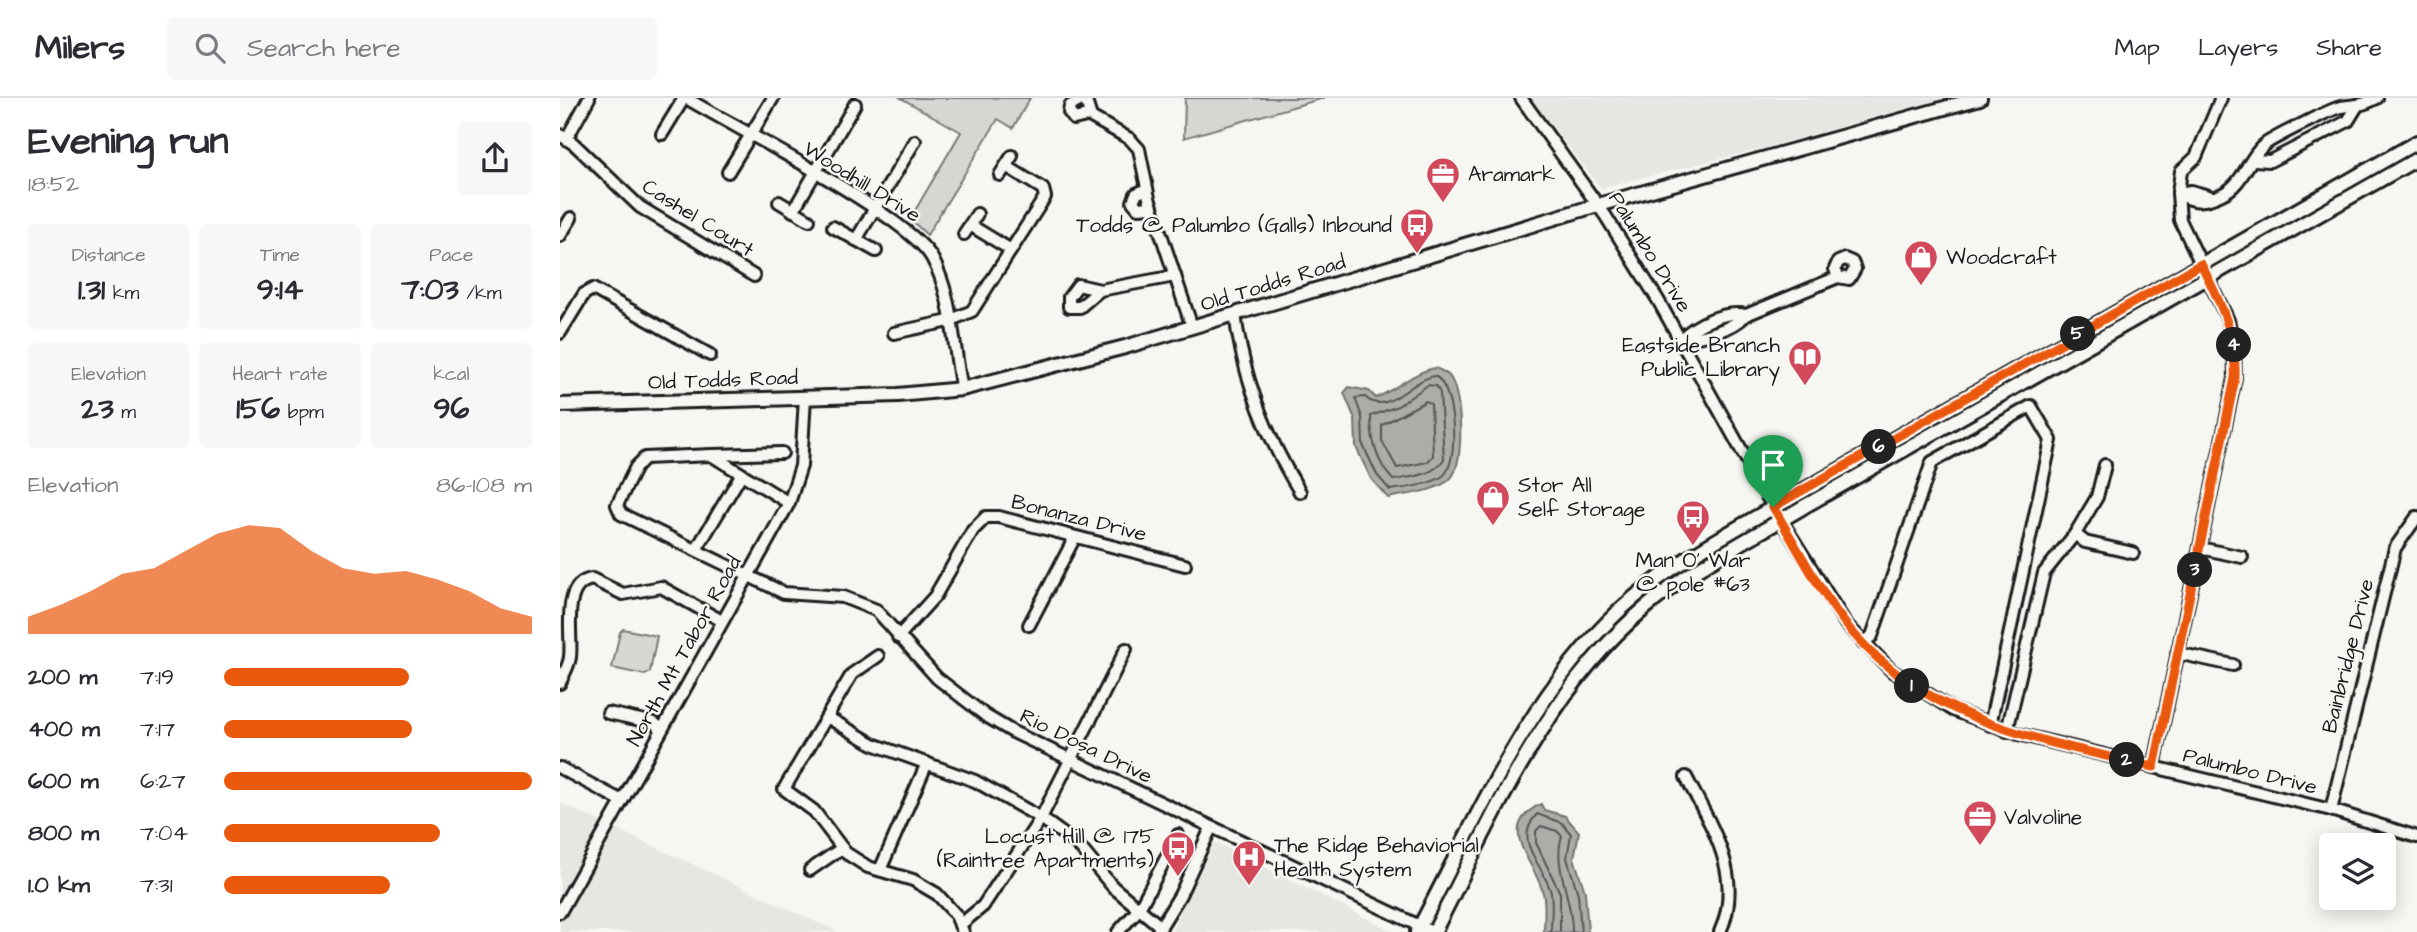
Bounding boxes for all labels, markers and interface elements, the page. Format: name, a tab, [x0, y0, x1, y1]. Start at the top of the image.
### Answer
search box	[167, 17, 657, 80]
text: Milers	[35, 25, 125, 71]
icon: search	[191, 29, 229, 67]
text: Search here	[247, 30, 401, 66]
text: Map	[2115, 31, 2160, 65]
text: Layers	[2198, 31, 2278, 65]
text: Share	[2316, 31, 2382, 65]
text: Evening run	[28, 116, 229, 168]
button: share	[458, 121, 532, 195]
street label: Woodhill Drive	[798, 134, 926, 230]
office icon: Aramark	[1424, 155, 1462, 204]
place label: Aramark	[1468, 160, 1555, 189]
text: 18:52	[28, 168, 79, 200]
street label: Cashel Court	[636, 172, 760, 264]
street label: Palumbo Drive	[1601, 186, 1699, 318]
bus stop icon: Todds @ Palumbo (Galls) Inbound	[1398, 206, 1436, 255]
place label: Todds @ Palumbo (Galls) Inbound	[1076, 211, 1392, 240]
shop icon: Woodcraft	[1902, 238, 1940, 287]
text: Distance	[72, 242, 146, 269]
text: Time	[260, 242, 300, 269]
text: Pace	[429, 242, 473, 269]
place label: Woodcraft	[1946, 243, 2057, 272]
street label: Old Todds Road	[1197, 247, 1349, 319]
text: 1.31	[78, 269, 105, 311]
text: 9:14	[257, 269, 303, 311]
text: 7:03	[401, 269, 459, 311]
text: km	[105, 280, 139, 307]
text: /km	[459, 280, 502, 307]
pin: 5	[2060, 316, 2096, 352]
text: 5	[2071, 320, 2084, 347]
pin: 4	[2216, 328, 2252, 362]
place label: Eastside Branch Public Library	[1622, 331, 1781, 386]
text: 4	[2227, 331, 2240, 358]
library icon: Eastside Branch Public Library	[1786, 338, 1824, 387]
text: Elevation	[71, 361, 146, 388]
text: Heart rate	[232, 361, 328, 388]
text: kcal	[433, 361, 470, 388]
street label: Old Todds Road	[647, 363, 799, 397]
text: 23	[81, 388, 114, 430]
text: 156	[236, 388, 280, 430]
text: 96	[433, 388, 469, 430]
text: m	[114, 399, 136, 426]
text: bpm	[280, 399, 324, 426]
pin: 6	[1862, 430, 1896, 464]
text: 6	[1873, 433, 1884, 460]
pin	[1743, 435, 1803, 507]
icon: arrive	[1754, 446, 1792, 484]
text: Elevation	[28, 469, 119, 501]
text: 86–108 m	[436, 469, 532, 501]
place label: Stor All Self Storage	[1518, 471, 1645, 526]
shop icon: Stor All Self Storage	[1474, 478, 1512, 527]
street label: Bonanza Drive	[1008, 487, 1150, 549]
bus stop icon: Man O' War @ pole #63	[1674, 498, 1712, 547]
place label: Man O' War @ pole #63	[1636, 546, 1751, 600]
street label: North Mt Tabor Road	[620, 550, 749, 751]
pin: 3	[2178, 552, 2212, 588]
text: 3	[2190, 556, 2199, 583]
street label: Bainbridge Drive	[2315, 576, 2383, 737]
text: 200 m	[28, 661, 97, 693]
text: 7:19	[140, 661, 174, 693]
pin: 1	[1894, 668, 1930, 704]
text: 1	[1910, 672, 1913, 699]
street label: Rio Dosa Drive	[1015, 701, 1157, 791]
text: 400 m	[28, 713, 100, 745]
text: 7:17	[140, 713, 175, 745]
street label: Palumbo Drive	[2180, 740, 2320, 802]
pin: 2	[2110, 742, 2144, 778]
text: 2	[2121, 746, 2132, 773]
text: 600 m	[28, 765, 99, 797]
text: 6:27	[140, 765, 186, 797]
office icon: Valvoline	[1961, 798, 1999, 847]
place label: Valvoline	[2004, 803, 2082, 832]
text: 800 m	[28, 817, 99, 849]
text: 7:04	[140, 817, 188, 849]
place label: Locust Hill @ 175 (Raintree Apartments)	[937, 822, 1154, 876]
bus stop icon: Locust Hill @ 175 (Raintree Apartments)	[1159, 829, 1197, 878]
place label: The Ridge Behaviorial Health System	[1274, 831, 1479, 886]
map controls	[2319, 833, 2396, 910]
button: layers	[2319, 833, 2396, 910]
hospital icon: The Ridge Behaviorial Health System	[1230, 838, 1268, 887]
text: 1.0 km	[28, 869, 90, 901]
text: 7:31	[140, 869, 173, 901]

